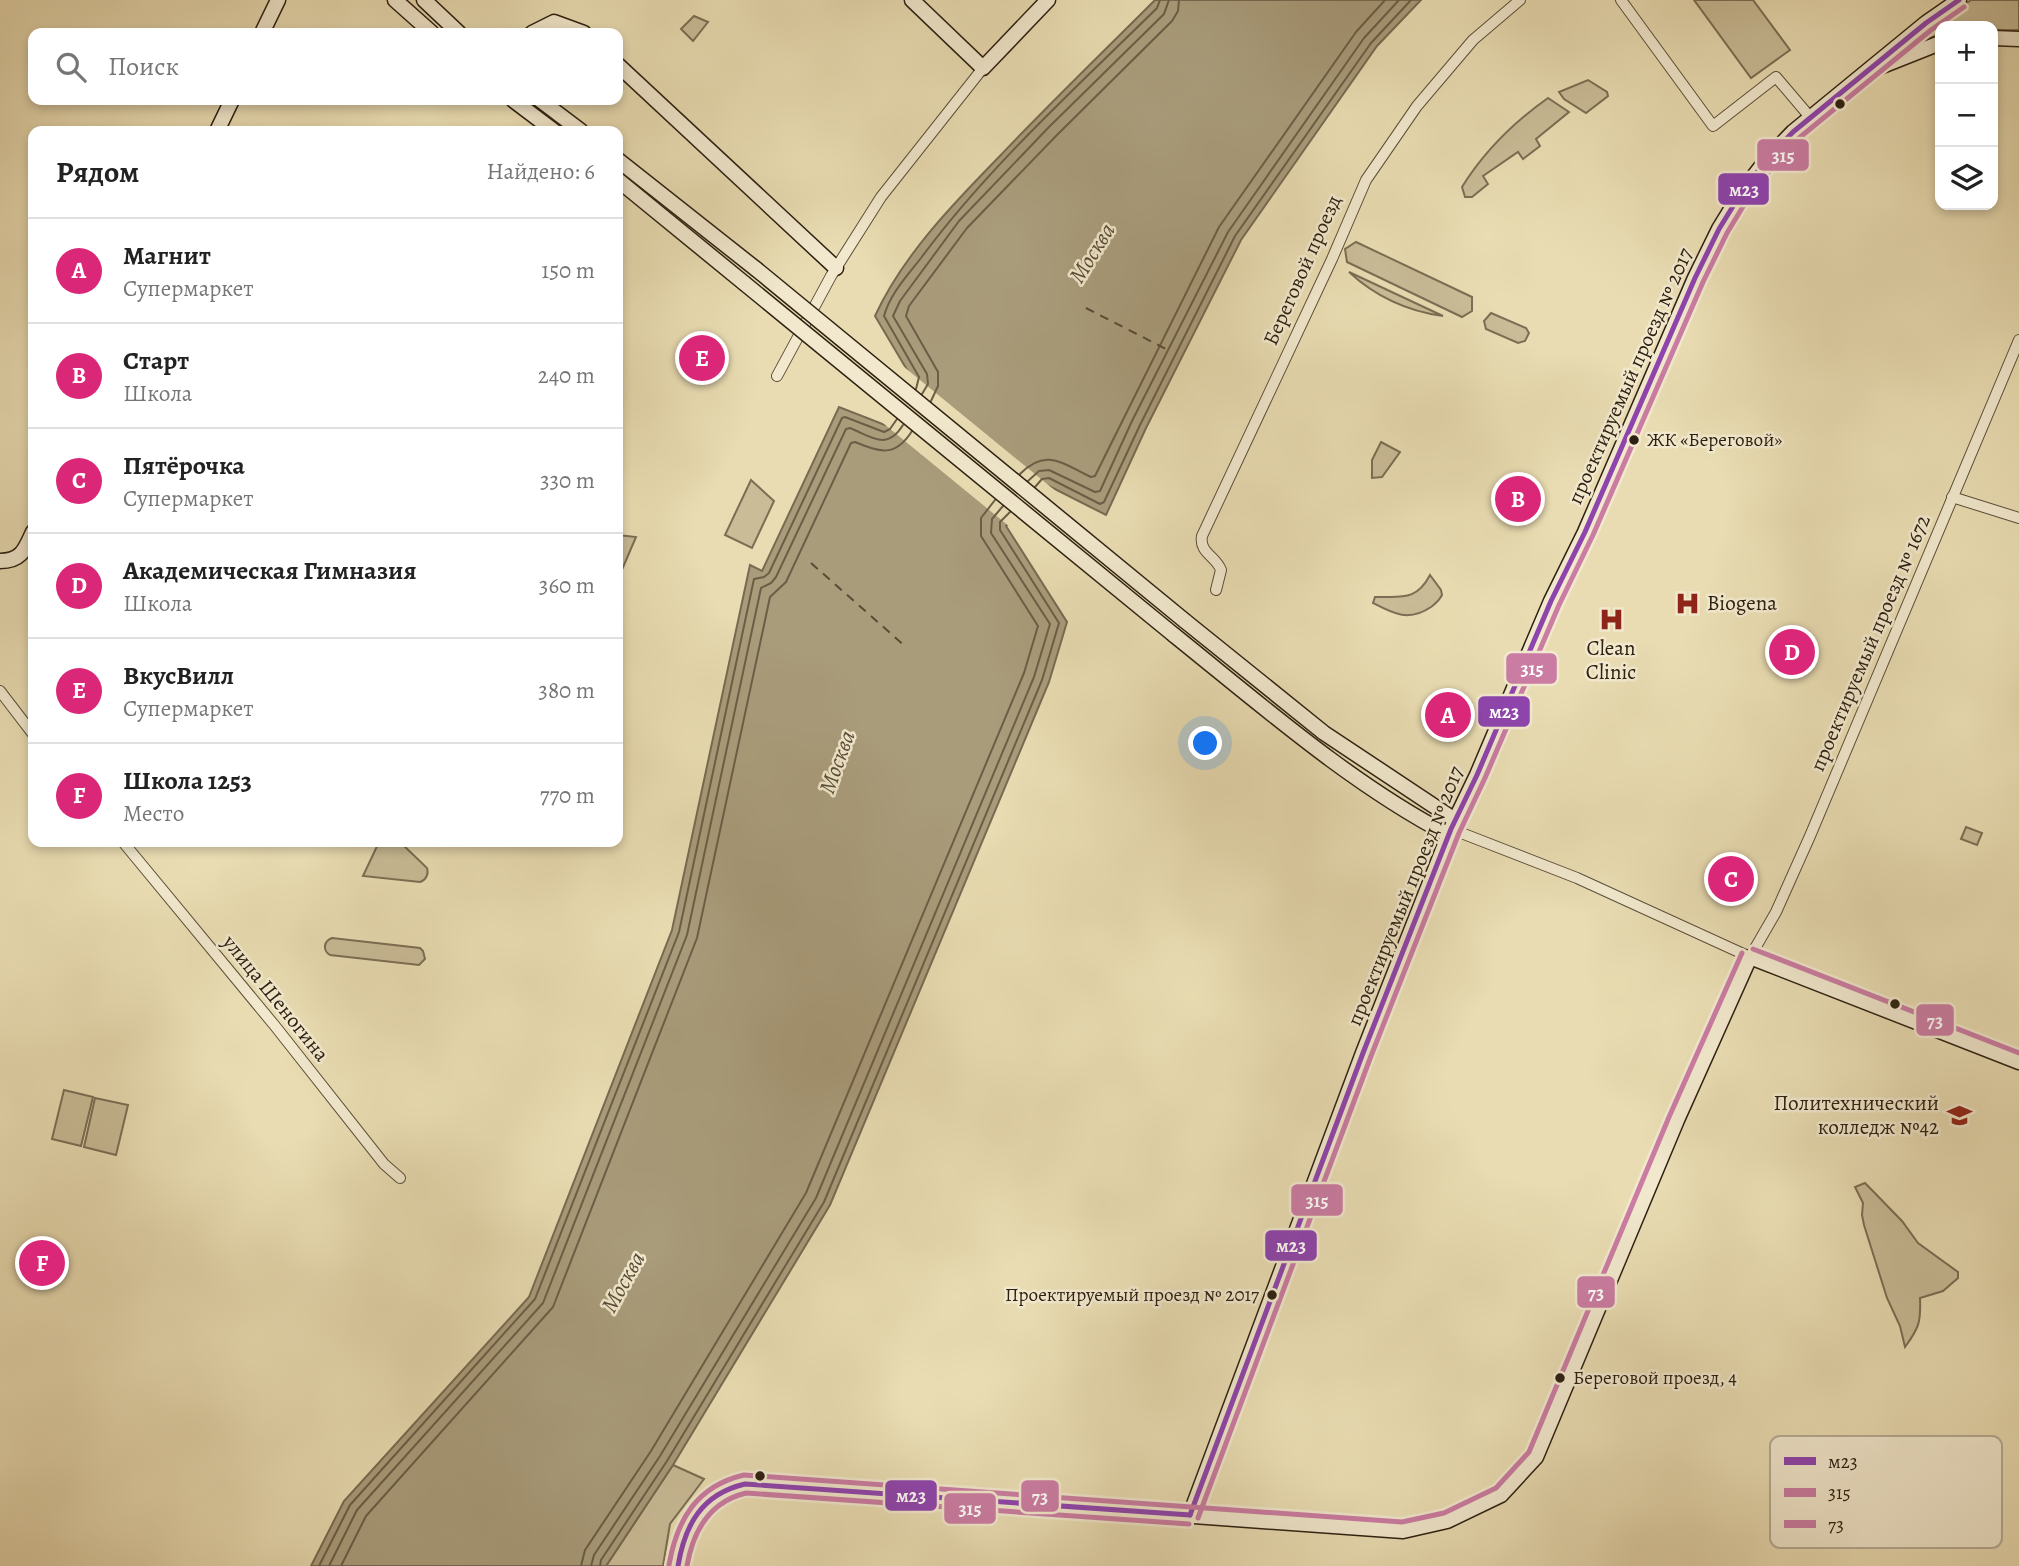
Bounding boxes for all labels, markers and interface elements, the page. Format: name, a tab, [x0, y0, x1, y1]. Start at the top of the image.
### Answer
map controls	[1935, 21, 1998, 210]
button: +	[1935, 21, 1998, 84]
search box	[28, 28, 623, 105]
icon: search	[52, 48, 90, 86]
text: Поиск	[108, 49, 179, 84]
button: −	[1935, 84, 1998, 147]
unlabelled marker	[1833, 97, 1847, 111]
line badge: 315	[1756, 138, 1810, 172]
text: 315	[1771, 143, 1795, 169]
button: layers	[1935, 147, 1998, 210]
text: Рядом	[56, 152, 139, 192]
text: Найдено: 6	[487, 156, 595, 187]
line badge: м23	[1717, 172, 1770, 206]
text: м23	[1729, 177, 1759, 203]
street label: Береговой проезд	[1256, 190, 1348, 350]
water label: Москва	[1062, 217, 1123, 289]
text: Магнит	[123, 238, 211, 273]
street label: проектируемый проезд № 2017	[1561, 243, 1699, 509]
text: A	[72, 255, 86, 286]
text: 150 m	[541, 255, 595, 286]
text: Супермаркет	[123, 273, 254, 304]
pin: E	[679, 332, 725, 384]
text: Старт	[123, 343, 189, 378]
text: B	[72, 360, 86, 391]
text: 240 m	[538, 360, 595, 391]
text: Школа	[123, 378, 192, 409]
place label: ЖК «Береговой»	[1647, 427, 1782, 453]
marker: ЖК «Береговой»	[1627, 433, 1641, 447]
text: Пятёрочка	[123, 448, 245, 483]
text: C	[72, 465, 86, 496]
text: 330 m	[540, 465, 595, 496]
pin: B	[1495, 473, 1541, 525]
text: Супермаркет	[123, 483, 254, 514]
street label: проектируемый проезд № 1672	[1803, 510, 1937, 776]
text: Академическая Гимназия	[123, 553, 417, 588]
text: D	[71, 570, 87, 601]
text: 360 m	[539, 570, 595, 601]
text: Школа	[123, 588, 192, 619]
hospital icon: Biogena	[1673, 589, 1701, 617]
place label: Biogena	[1707, 589, 1777, 617]
hospital icon: Clean Clinic	[1597, 605, 1625, 633]
pin: D	[1769, 626, 1815, 678]
place label: Clean Clinic	[1586, 634, 1636, 686]
line badge: 315	[1505, 652, 1558, 685]
text: 315	[1520, 656, 1544, 682]
text: ВкусВилл	[123, 658, 234, 693]
text: E	[72, 675, 86, 706]
text: 380 m	[538, 675, 595, 706]
pin: A	[1425, 689, 1471, 741]
text: Супермаркет	[123, 693, 254, 724]
line badge: м23	[1477, 695, 1531, 728]
text: м23	[1489, 699, 1519, 725]
water label: Москва	[811, 726, 863, 798]
your location	[1188, 726, 1222, 760]
street label: проектируемый проезд № 2017	[1340, 762, 1470, 1030]
text: Школа 1253	[123, 763, 252, 798]
text: F	[73, 780, 85, 811]
text: 770 m	[540, 780, 595, 811]
text: Место	[123, 798, 184, 829]
pin: C	[1708, 853, 1754, 905]
street label: улица Шеногина	[216, 928, 336, 1067]
unlabelled marker	[1888, 997, 1902, 1011]
line badge: 73	[1915, 1003, 1955, 1037]
text: 73	[1927, 1008, 1943, 1034]
place label: Политехнический колледж №42	[1774, 1089, 1939, 1141]
school or university icon: Политехнический колледж №42	[1945, 1101, 1973, 1129]
line badge: 315	[1290, 1183, 1344, 1217]
text: 315	[1305, 1188, 1329, 1214]
line badge: м23	[1264, 1229, 1318, 1262]
text: м23	[1276, 1233, 1306, 1259]
pin: F	[19, 1237, 65, 1289]
water label: Москва	[594, 1246, 653, 1318]
line badge: 73	[1576, 1275, 1616, 1309]
text: 73	[1588, 1280, 1604, 1306]
place label: Проектируемый проезд № 2017	[1005, 1282, 1259, 1308]
marker: Проектируемый проезд № 2017	[1265, 1288, 1279, 1302]
place label: Береговой проезд, 4	[1573, 1365, 1737, 1391]
marker: Береговой проезд, 4	[1553, 1371, 1567, 1385]
legend	[1770, 1436, 2002, 1548]
text: м23	[1828, 1449, 1858, 1475]
unlabelled marker	[753, 1469, 767, 1483]
line badge: м23	[884, 1479, 938, 1512]
line badge: 73	[1020, 1479, 1060, 1513]
text: 315	[1828, 1480, 1851, 1506]
text: м23	[896, 1483, 926, 1509]
text: 73	[1032, 1484, 1048, 1510]
line badge: 315	[943, 1492, 997, 1525]
text: 315	[958, 1496, 982, 1522]
text: 73	[1828, 1512, 1844, 1538]

